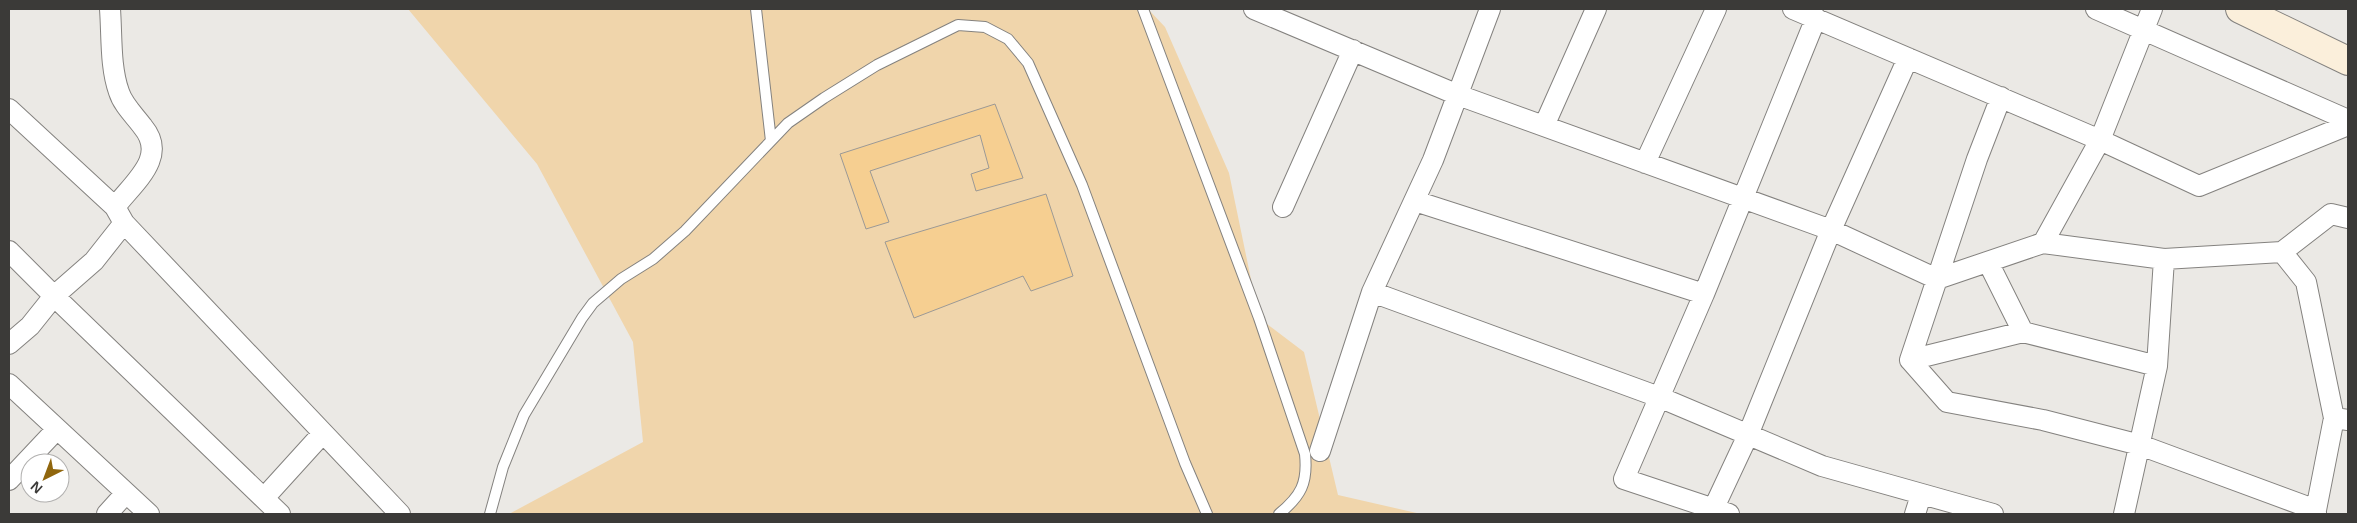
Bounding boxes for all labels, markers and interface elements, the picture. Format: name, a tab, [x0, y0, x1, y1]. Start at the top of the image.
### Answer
north arrow	[20, 453, 70, 503]
text: N	[27, 478, 45, 497]

